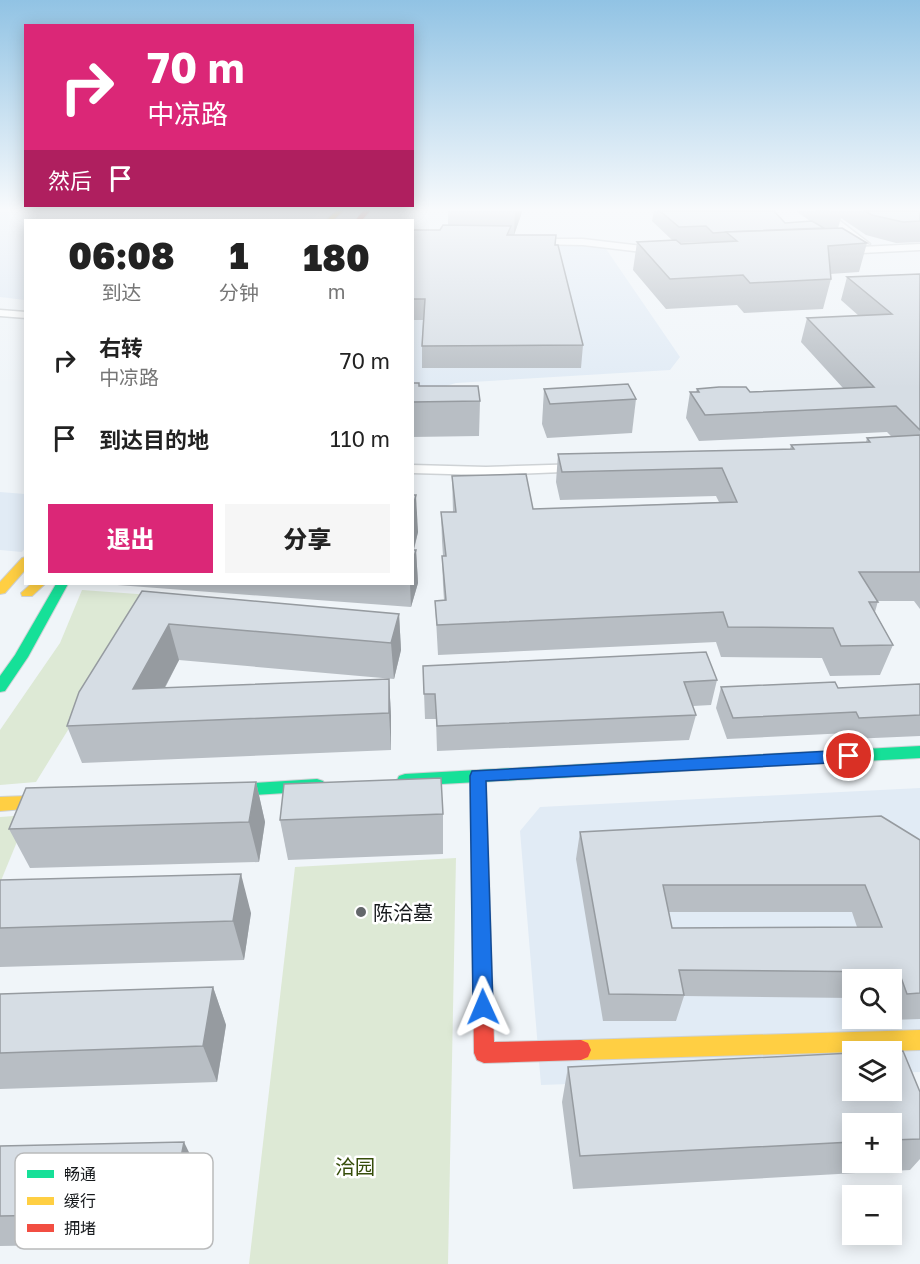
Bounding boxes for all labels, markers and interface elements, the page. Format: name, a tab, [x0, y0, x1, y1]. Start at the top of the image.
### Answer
text: 70 m	[147, 42, 244, 92]
icon: right	[48, 48, 126, 126]
text: 中凉路	[147, 98, 228, 130]
icon: arrive	[104, 162, 137, 195]
text: 然后	[48, 167, 92, 194]
text: 06:08	[68, 234, 175, 277]
text: 1	[230, 234, 249, 277]
text: 180	[303, 236, 370, 279]
text: m	[328, 279, 345, 303]
text: 到达	[102, 280, 142, 304]
text: 分钟	[219, 280, 259, 304]
text: 右转	[99, 334, 143, 361]
icon: right	[48, 344, 81, 377]
text: 70 m	[340, 347, 390, 374]
text: 中凉路	[99, 365, 159, 389]
icon: arrive	[48, 422, 81, 455]
text: 110 m	[330, 425, 390, 452]
text: 到达目的地	[99, 426, 209, 453]
button: 退出	[48, 504, 213, 573]
button: 分享	[225, 504, 390, 573]
pin	[823, 730, 874, 781]
icon: arrive	[832, 739, 865, 772]
place label: 陈洽墓	[373, 900, 433, 924]
marker: 陈洽墓	[354, 905, 368, 919]
map controls	[842, 969, 902, 1245]
button: search	[842, 969, 902, 1029]
position arrow	[451, 975, 515, 1039]
button: layers	[842, 1041, 902, 1101]
button: +	[842, 1113, 902, 1173]
legend	[15, 1153, 213, 1249]
park label: 洽园	[335, 1154, 375, 1178]
text: 畅通	[64, 1164, 96, 1184]
button: −	[842, 1185, 902, 1245]
text: 缓行	[64, 1191, 96, 1211]
text: 拥堵	[64, 1218, 96, 1238]

